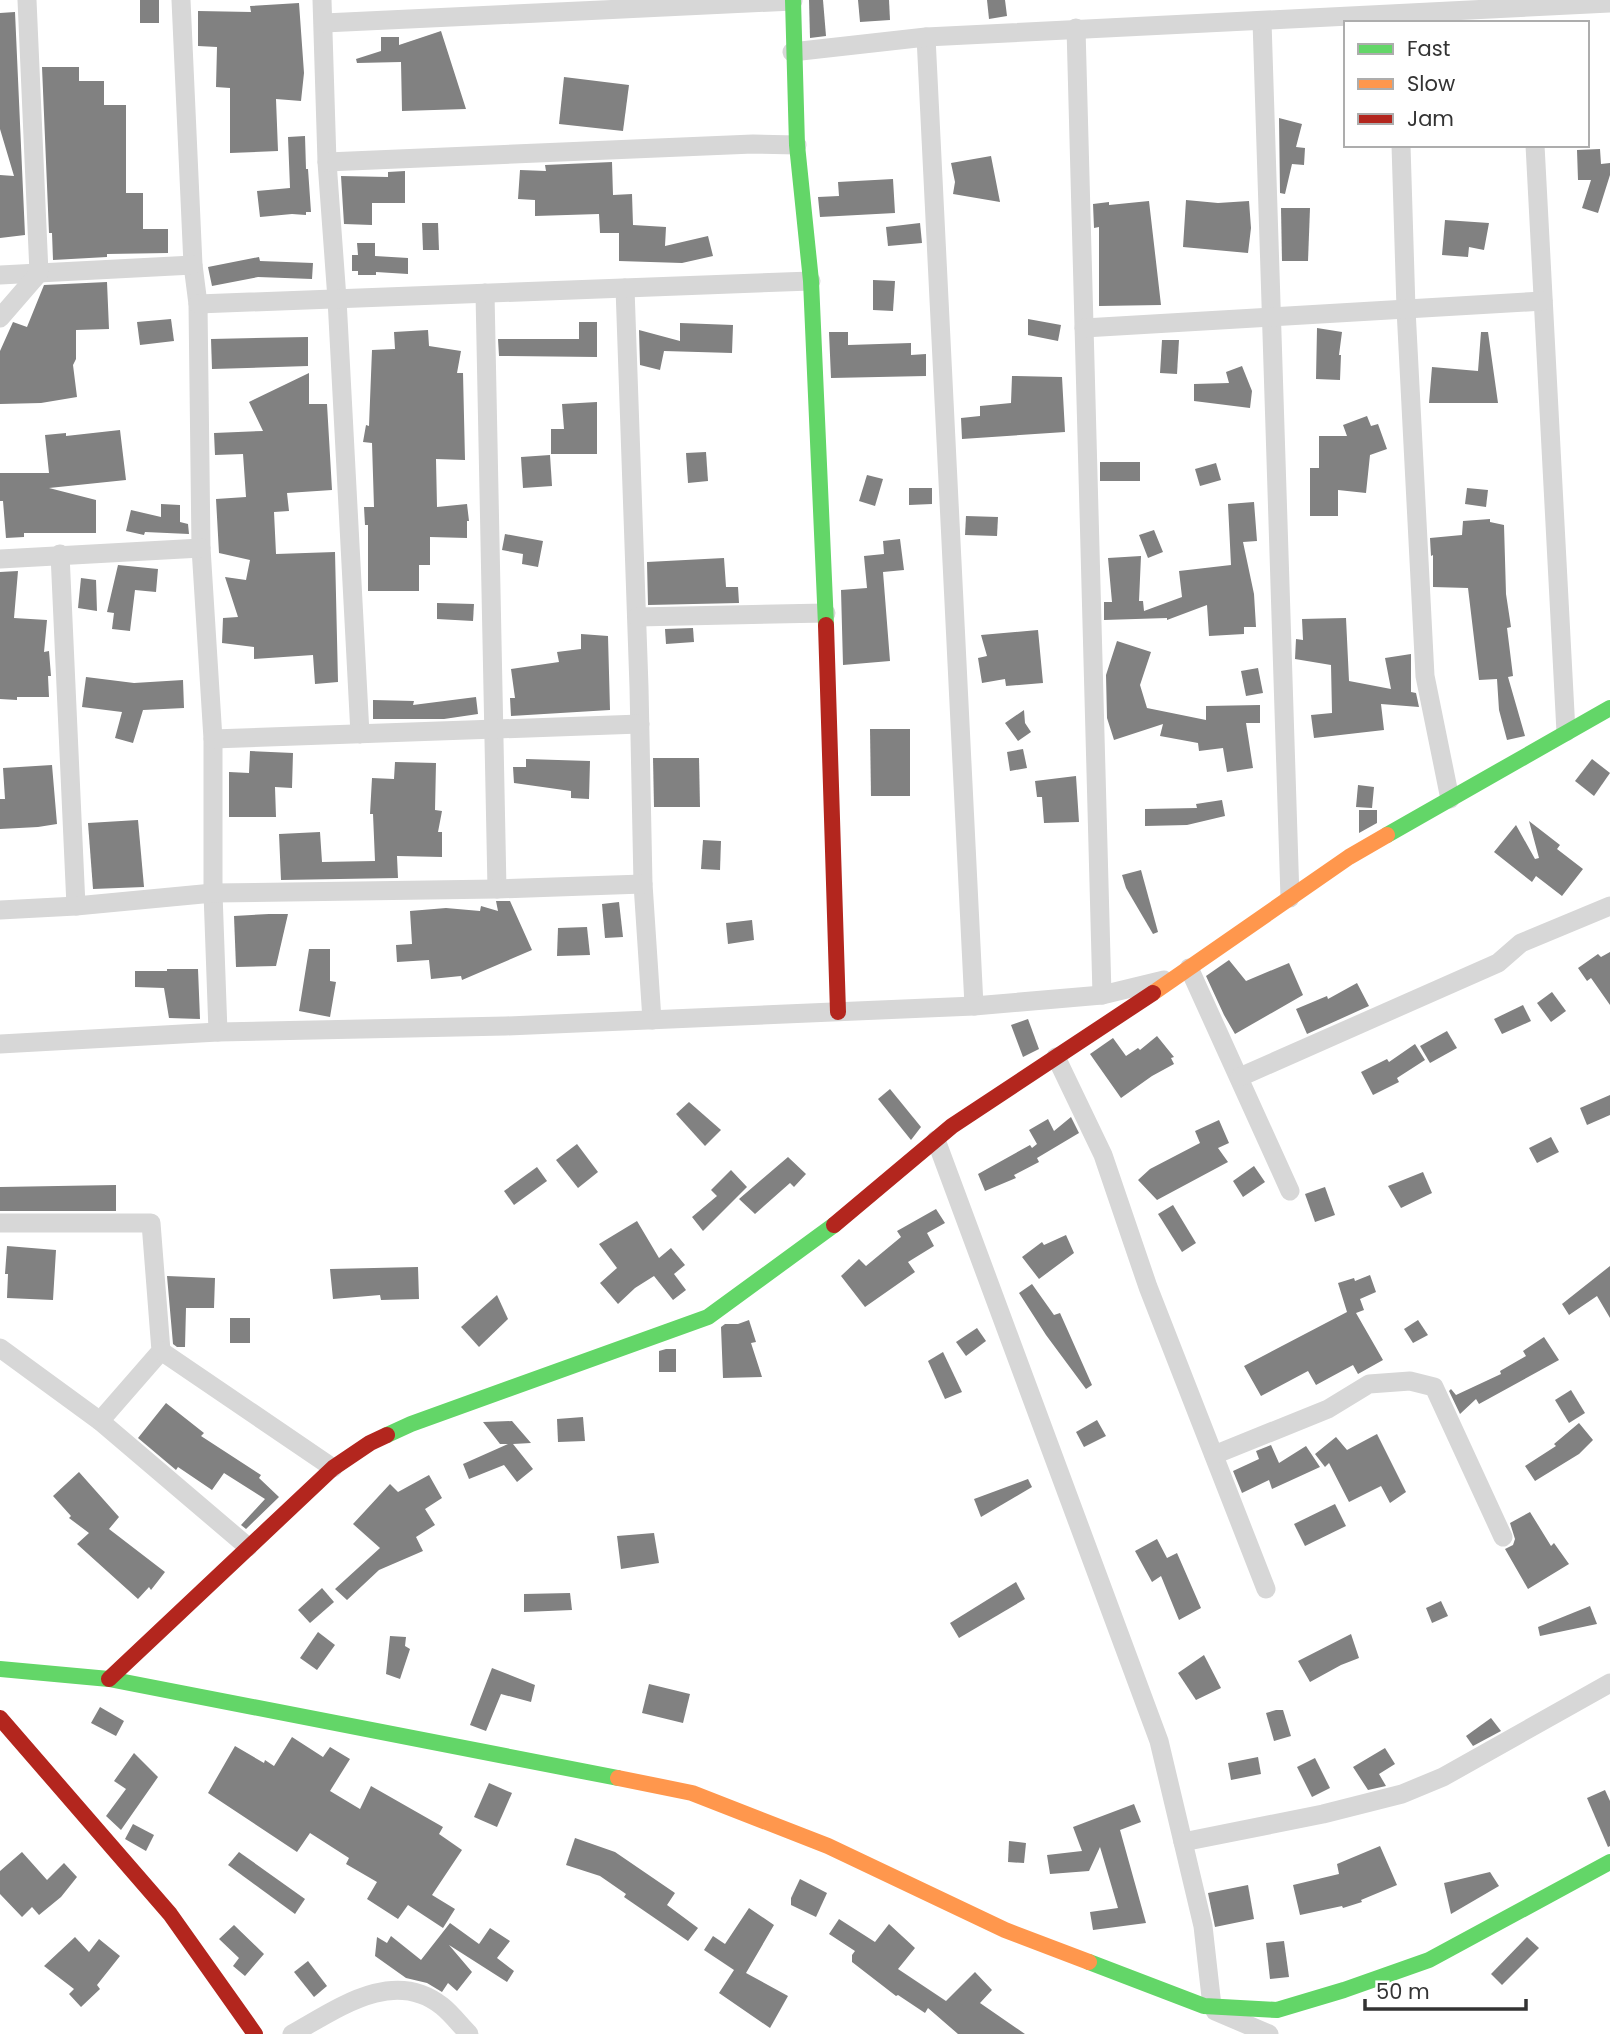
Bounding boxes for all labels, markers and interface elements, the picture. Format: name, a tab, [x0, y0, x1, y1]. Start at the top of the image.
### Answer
legend	[1344, 21, 1589, 147]
text: Fast	[1407, 34, 1450, 63]
text: Slow	[1407, 69, 1455, 98]
text: Jam	[1407, 104, 1454, 133]
scale bar	[1365, 1968, 1526, 2012]
text: 50 m	[1376, 1977, 1430, 2006]

